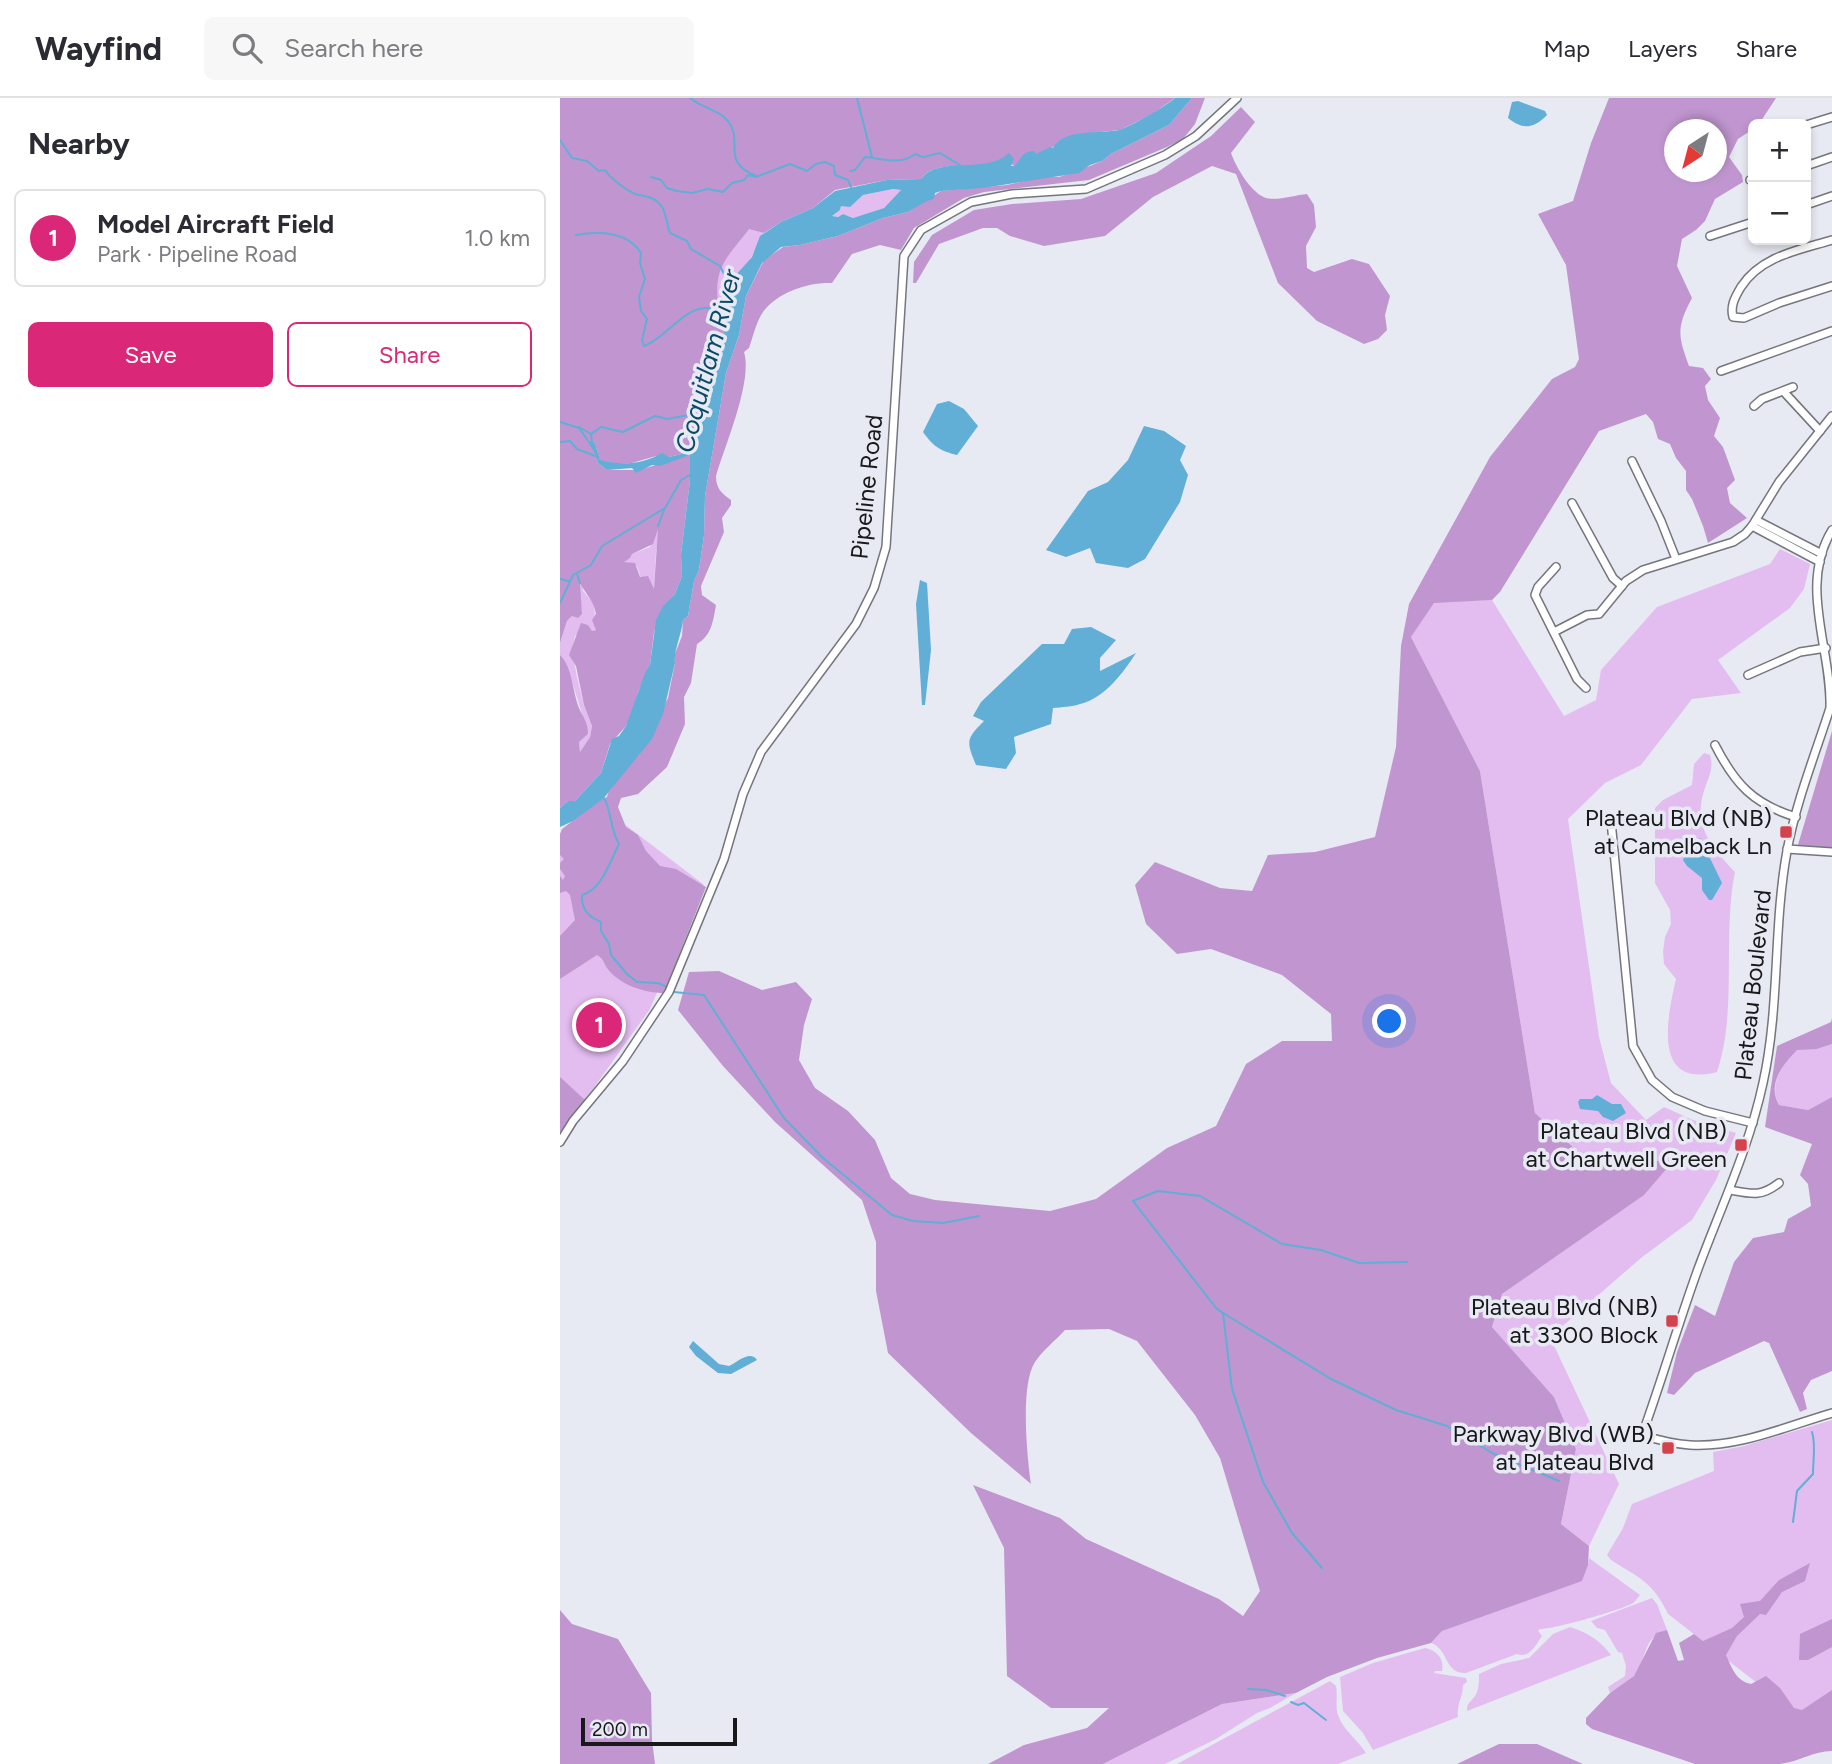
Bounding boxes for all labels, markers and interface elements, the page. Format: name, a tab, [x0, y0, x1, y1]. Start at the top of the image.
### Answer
search box	[204, 17, 694, 80]
text: Wayfind	[35, 29, 162, 68]
icon: search	[228, 29, 266, 67]
text: Search here	[284, 32, 423, 64]
text: Map	[1543, 34, 1590, 63]
text: Layers	[1628, 34, 1697, 63]
text: Share	[1735, 34, 1797, 63]
north arrow	[1664, 119, 1727, 182]
map controls	[1748, 119, 1811, 245]
button: +	[1748, 119, 1811, 182]
text: Nearby	[28, 125, 130, 162]
button: −	[1748, 182, 1811, 245]
text: Model Aircraft Field	[97, 208, 334, 240]
text: 1	[48, 224, 58, 252]
text: 1.0 km	[465, 224, 530, 252]
text: Park · Pipeline Road	[97, 240, 297, 268]
water label: Coquitlam River	[668, 265, 748, 456]
button: Save	[28, 322, 273, 387]
button: Share	[287, 322, 532, 387]
street label: Pipeline Road	[844, 413, 889, 561]
place label: Plateau Blvd (NB) at Camelback Ln	[1585, 803, 1772, 860]
marker: Plateau Blvd (NB) at Camelback Ln	[1778, 824, 1794, 840]
street label: Plateau Boulevard	[1728, 888, 1777, 1082]
pin: 1	[576, 999, 622, 1051]
your location	[1372, 1004, 1406, 1038]
place label: Plateau Blvd (NB) at Chartwell Green	[1526, 1116, 1727, 1173]
marker: Plateau Blvd (NB) at Chartwell Green	[1733, 1137, 1749, 1153]
place label: Plateau Blvd (NB) at 3300 Block	[1471, 1292, 1658, 1349]
marker: Plateau Blvd (NB) at 3300 Block	[1664, 1313, 1680, 1329]
place label: Parkway Blvd (WB) at Plateau Blvd	[1452, 1419, 1654, 1476]
marker: Parkway Blvd (WB) at Plateau Blvd	[1660, 1440, 1676, 1456]
scale bar	[581, 1715, 737, 1747]
text: 200 m	[592, 1718, 648, 1741]

